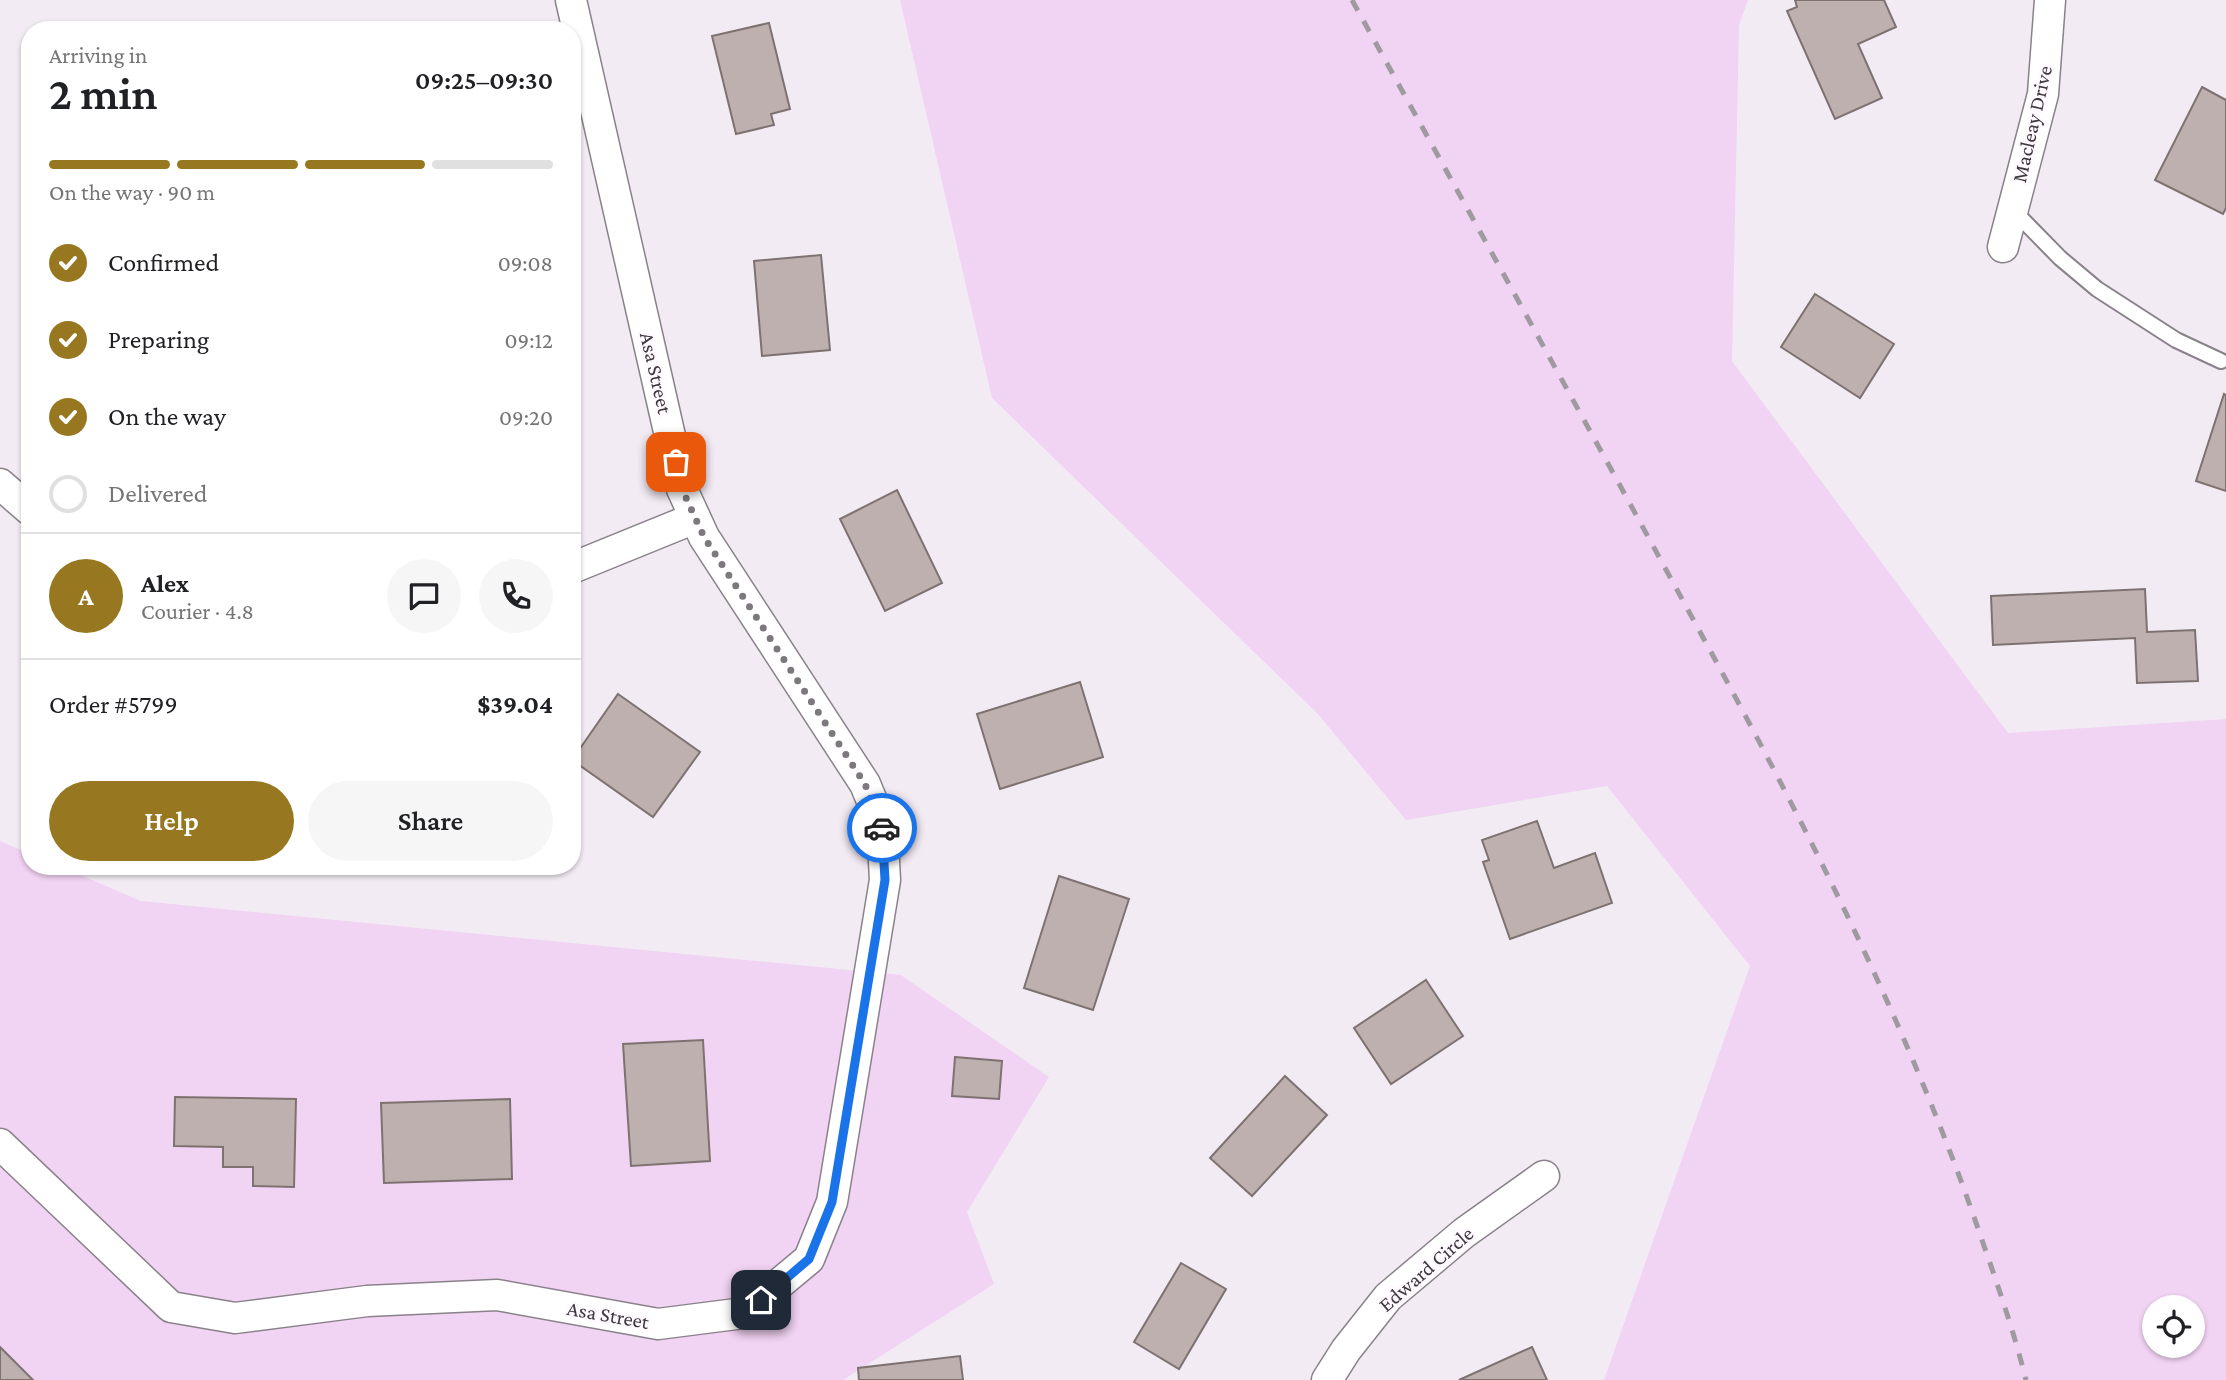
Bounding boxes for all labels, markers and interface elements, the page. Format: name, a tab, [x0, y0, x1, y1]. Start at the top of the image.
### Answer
text: Arriving in	[49, 42, 147, 68]
street label: Macleay Drive	[2007, 63, 2057, 185]
text: 09:25–09:30	[415, 66, 553, 95]
text: 2 min	[49, 68, 157, 119]
text: On the way · 90 m	[49, 179, 215, 205]
icon: check	[49, 244, 87, 282]
text: Confirmed	[108, 248, 219, 277]
text: 09:08	[498, 250, 553, 276]
icon: check	[49, 321, 87, 359]
text: Preparing	[108, 325, 209, 354]
text: 09:12	[504, 327, 553, 353]
street label: Asa Street	[635, 330, 677, 417]
icon: check	[49, 398, 87, 436]
text: On the way	[108, 402, 226, 431]
text: 09:20	[499, 404, 553, 430]
pin	[646, 432, 706, 492]
icon: bag	[657, 443, 695, 481]
text: Delivered	[108, 479, 207, 508]
button: chat	[387, 559, 461, 633]
button: phone	[479, 559, 553, 633]
text: Alex	[141, 569, 189, 598]
text: A	[78, 582, 94, 611]
text: Courier · 4.8	[141, 598, 254, 624]
text: Order #5799	[49, 690, 178, 719]
text: $39.04	[477, 690, 553, 719]
button: Help	[49, 781, 294, 861]
button: Share	[308, 781, 553, 861]
courier	[847, 793, 917, 863]
icon: car	[863, 809, 901, 847]
street label: Edward Circle	[1374, 1221, 1478, 1317]
pin	[731, 1270, 791, 1330]
icon: home	[742, 1281, 780, 1319]
map controls	[2142, 1295, 2205, 1358]
button: locate	[2142, 1295, 2205, 1358]
street label: Asa Street	[565, 1296, 652, 1334]

